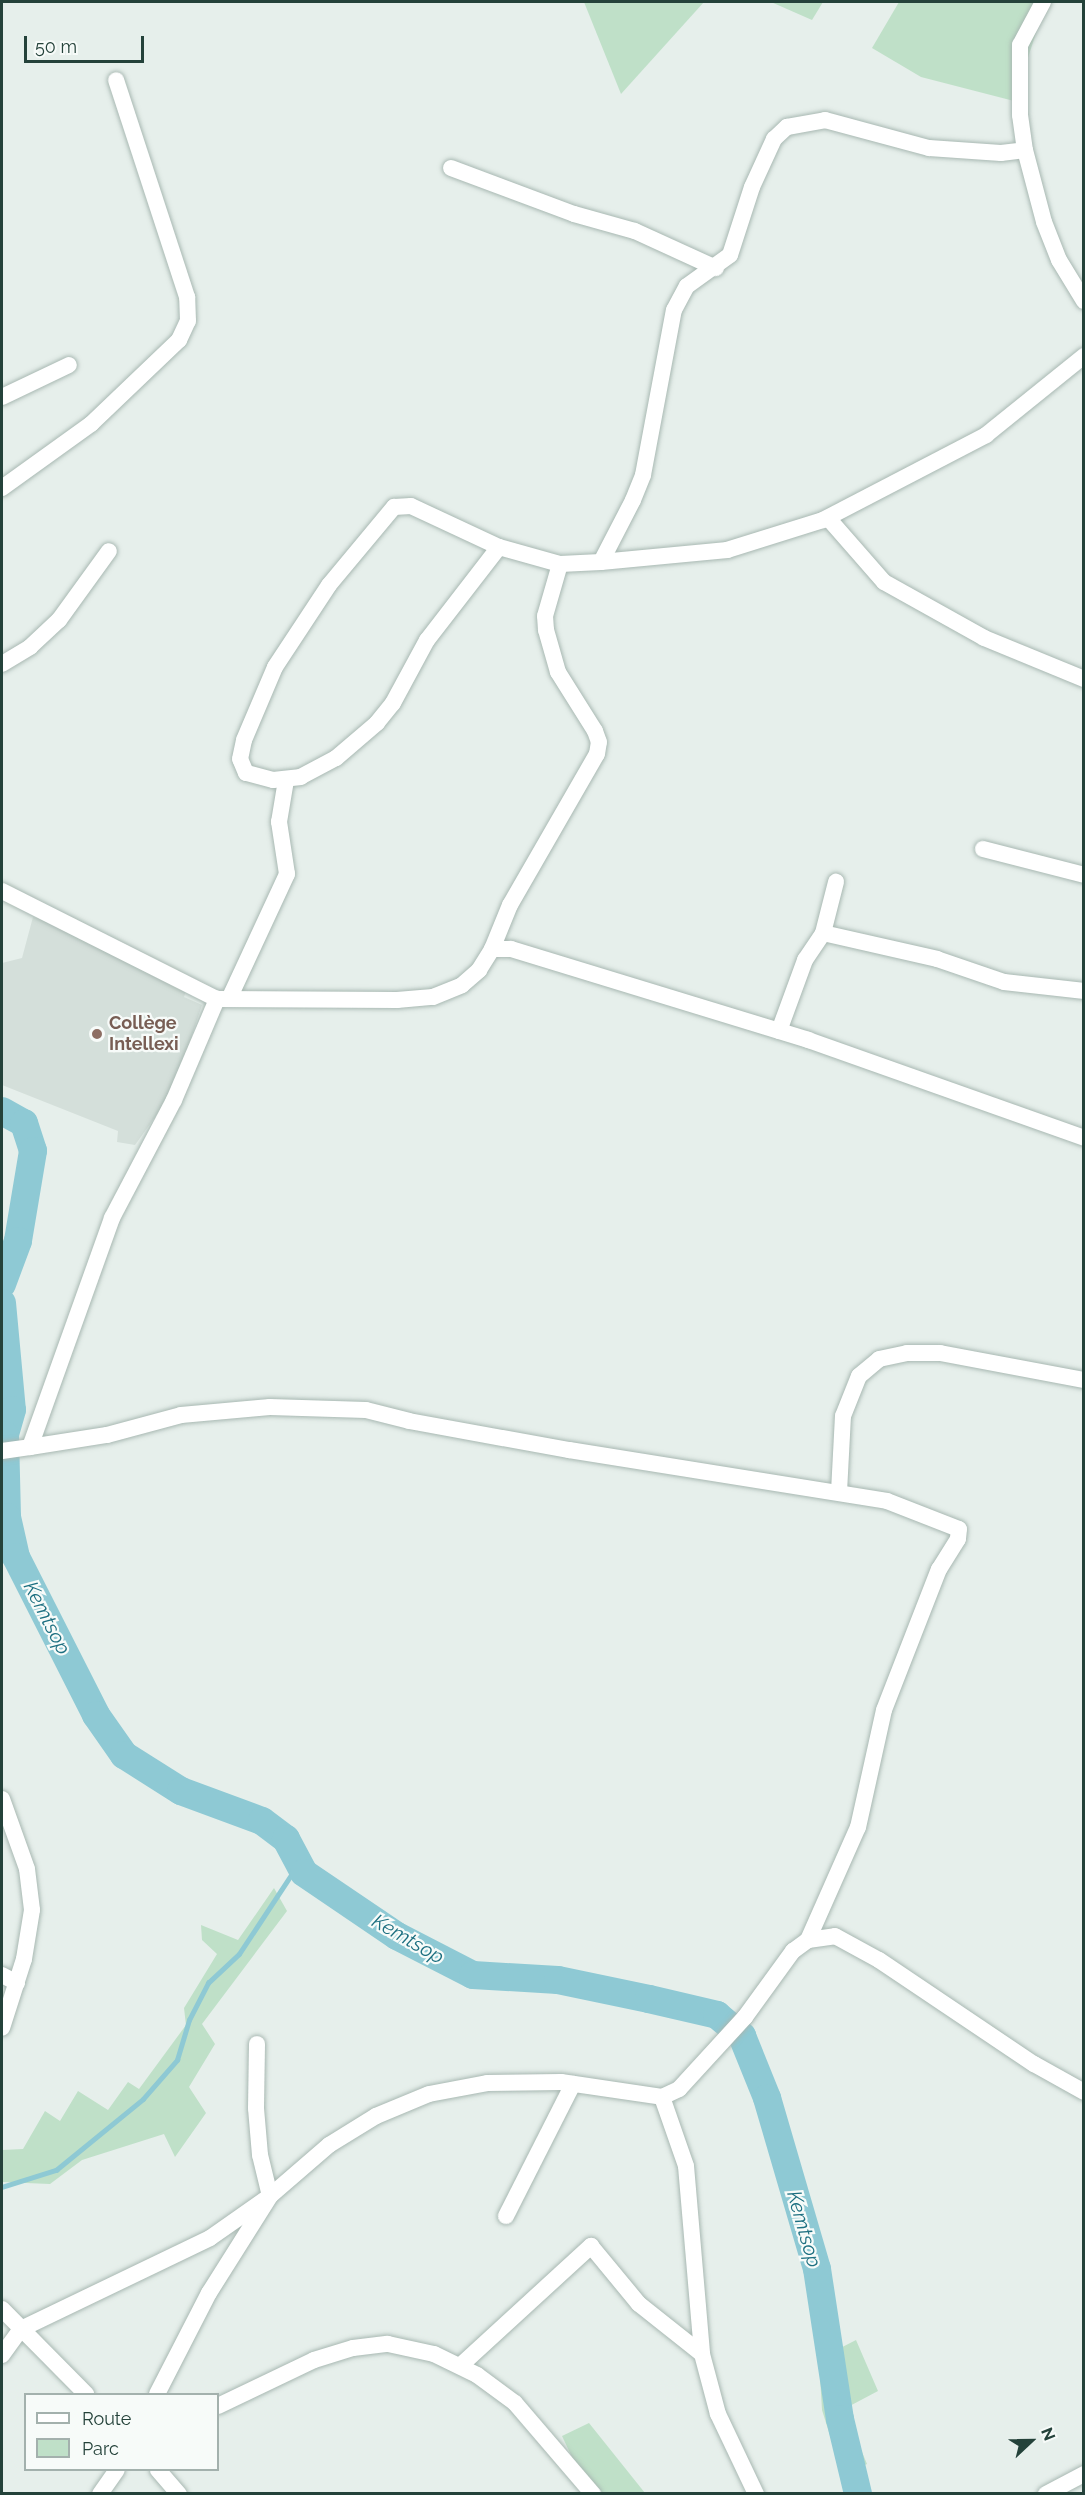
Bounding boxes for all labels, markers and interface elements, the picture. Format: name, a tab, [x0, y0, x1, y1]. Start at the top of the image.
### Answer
scale bar	[27, 24, 147, 62]
text: 50 m	[35, 36, 77, 57]
place label: Collège Intellexi	[109, 1013, 179, 1056]
marker: Collège Intellexi	[90, 1027, 104, 1041]
water label: Kemtsop	[18, 1577, 76, 1659]
water label: Kemtsop	[368, 1909, 448, 1969]
water label: Kemtsop	[782, 2188, 826, 2270]
legend	[24, 2393, 219, 2471]
text: Route	[82, 2408, 131, 2429]
north arrow	[1001, 2411, 1061, 2471]
text: N	[1037, 2425, 1059, 2443]
text: Parc	[82, 2438, 119, 2459]

